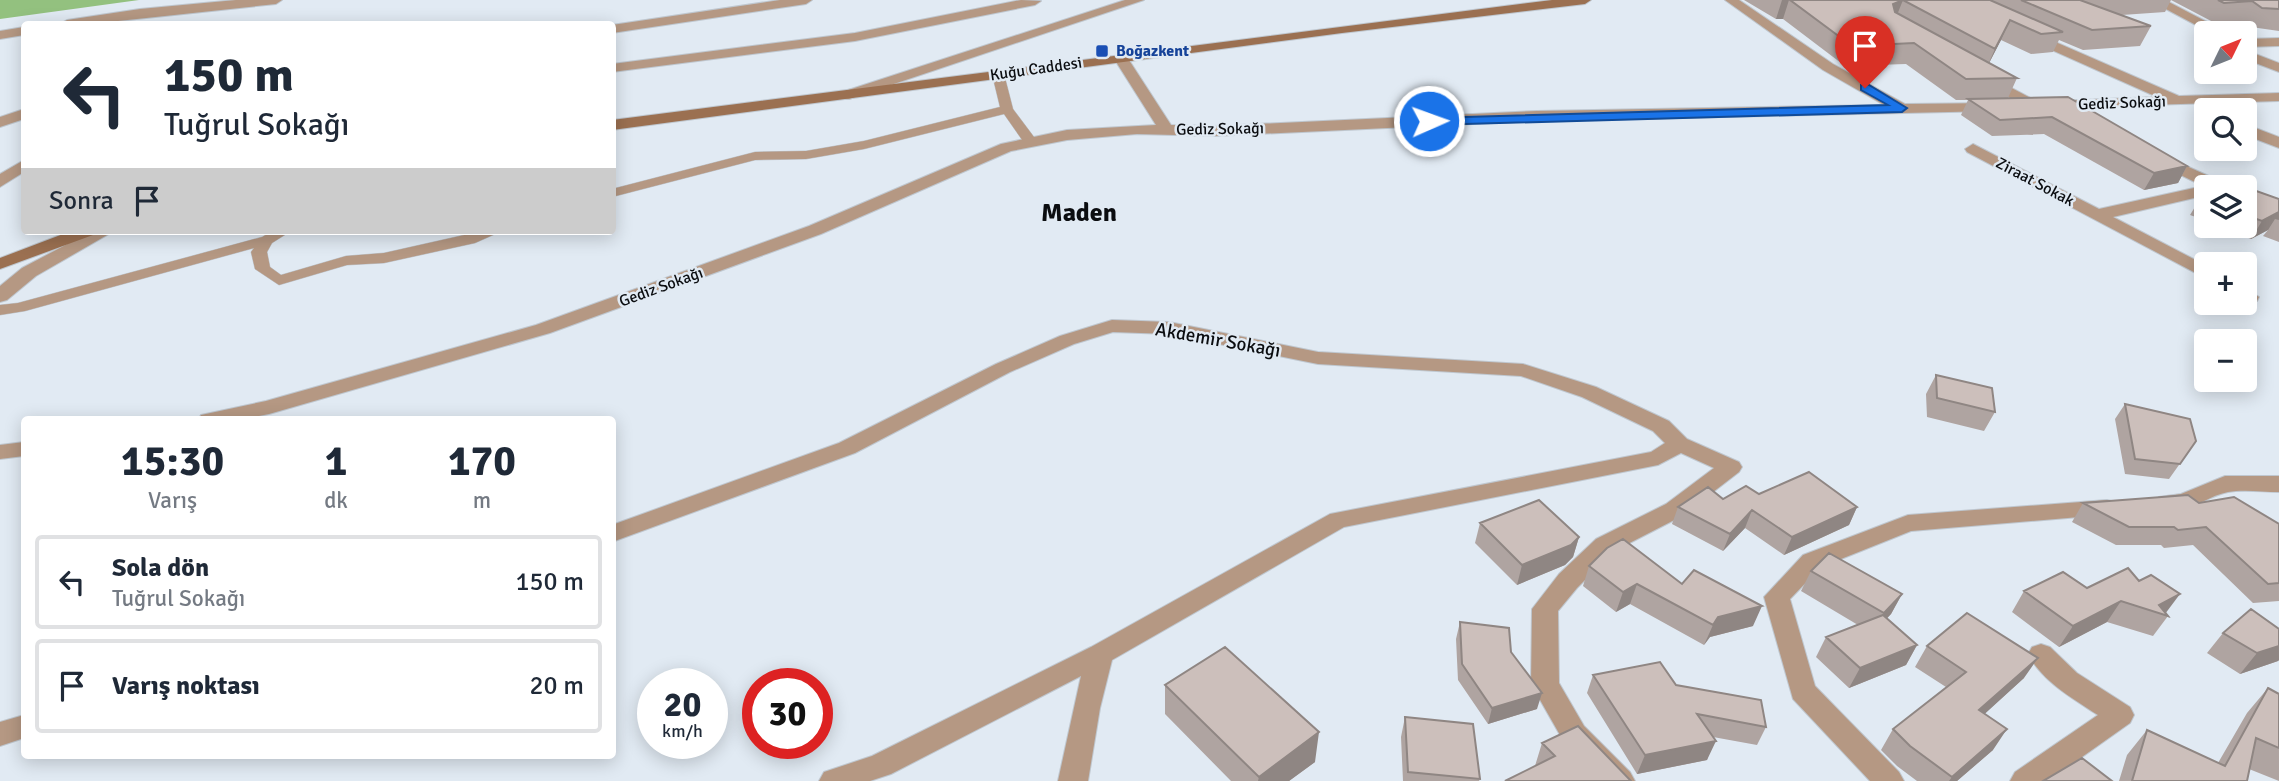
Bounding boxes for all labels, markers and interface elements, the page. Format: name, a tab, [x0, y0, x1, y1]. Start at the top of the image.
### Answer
pin	[1835, 16, 1895, 88]
north arrow	[2194, 21, 2258, 84]
map controls	[2194, 21, 2257, 392]
icon: arrive	[1846, 27, 1884, 65]
place label: Boğazkent	[1116, 41, 1189, 61]
marker: Boğazkent	[1094, 43, 1110, 59]
text: 150 m	[164, 45, 294, 105]
icon: left	[49, 49, 140, 140]
street label: Kuğu Caddesi	[989, 53, 1083, 85]
position arrow	[1392, 84, 1466, 158]
street label: Gediz Sokağı	[2078, 91, 2166, 115]
button: search	[2194, 98, 2257, 161]
text: Tuğrul Sokağı	[164, 105, 349, 144]
street label: Gediz Sokağı	[1176, 118, 1264, 140]
street label: Ziraat Sokak	[1992, 153, 2078, 211]
button: layers	[2194, 175, 2257, 238]
icon: arrive	[128, 182, 166, 220]
text: Sonra	[49, 185, 114, 217]
district label: Maden	[1041, 197, 1117, 229]
button: +	[2194, 252, 2257, 315]
street label: Gediz Sokağı	[616, 263, 706, 311]
street label: Akdemir Sokağı	[1154, 317, 1282, 363]
button: −	[2194, 329, 2257, 392]
text: 15:30	[121, 436, 224, 487]
text: 1	[325, 436, 347, 487]
text: 170	[448, 436, 516, 487]
text: Varış	[148, 486, 197, 515]
text: dk	[324, 486, 348, 515]
text: m	[473, 486, 491, 515]
text: Sola dön	[112, 552, 209, 584]
icon: left	[53, 563, 91, 601]
text: 150 m	[515, 566, 584, 598]
text: Tuğrul Sokağı	[112, 584, 245, 613]
icon: arrive	[53, 667, 91, 705]
speed limit sign: 30	[742, 668, 833, 759]
text: Varış noktası	[112, 670, 260, 702]
text: 20 m	[529, 670, 584, 702]
text: 20	[664, 683, 701, 726]
text: km/h	[662, 720, 703, 742]

